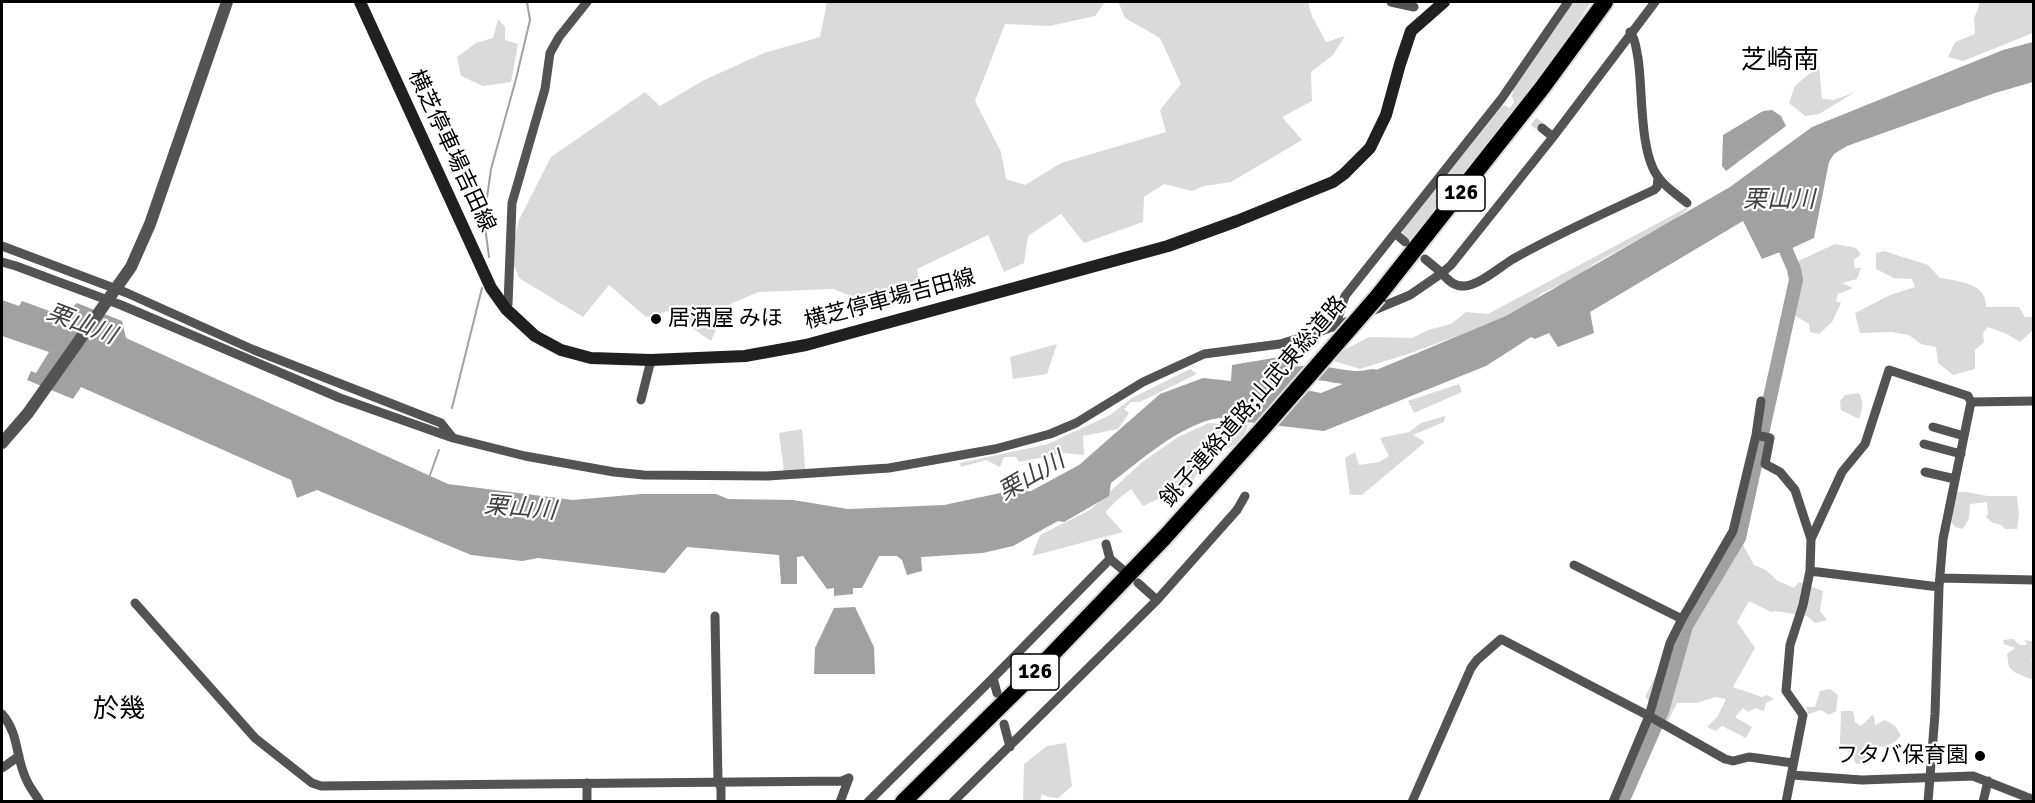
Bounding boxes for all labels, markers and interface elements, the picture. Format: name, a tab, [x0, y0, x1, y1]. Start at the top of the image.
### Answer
district label: 芝崎南	[1741, 45, 1819, 77]
street label: 横芝停車場吉田線	[402, 66, 500, 236]
road number: 126	[1437, 175, 1485, 211]
water label: 栗山川	[1743, 187, 1815, 215]
street label: 横芝停車場吉田線	[802, 264, 978, 336]
street label: 銚子連絡道路;山武東総道路	[1155, 291, 1353, 513]
water label: 栗山川	[42, 299, 120, 351]
place label: 居酒屋 みほ	[668, 306, 783, 332]
marker: 居酒屋 みほ	[649, 312, 663, 326]
water label: 栗山川	[994, 447, 1070, 507]
water label: 栗山川	[483, 492, 557, 526]
road number: 126	[1011, 654, 1059, 690]
district label: 於幾	[93, 694, 145, 726]
place label: フタバ保育園	[1836, 743, 1968, 769]
marker: フタバ保育園	[1973, 749, 1987, 763]

